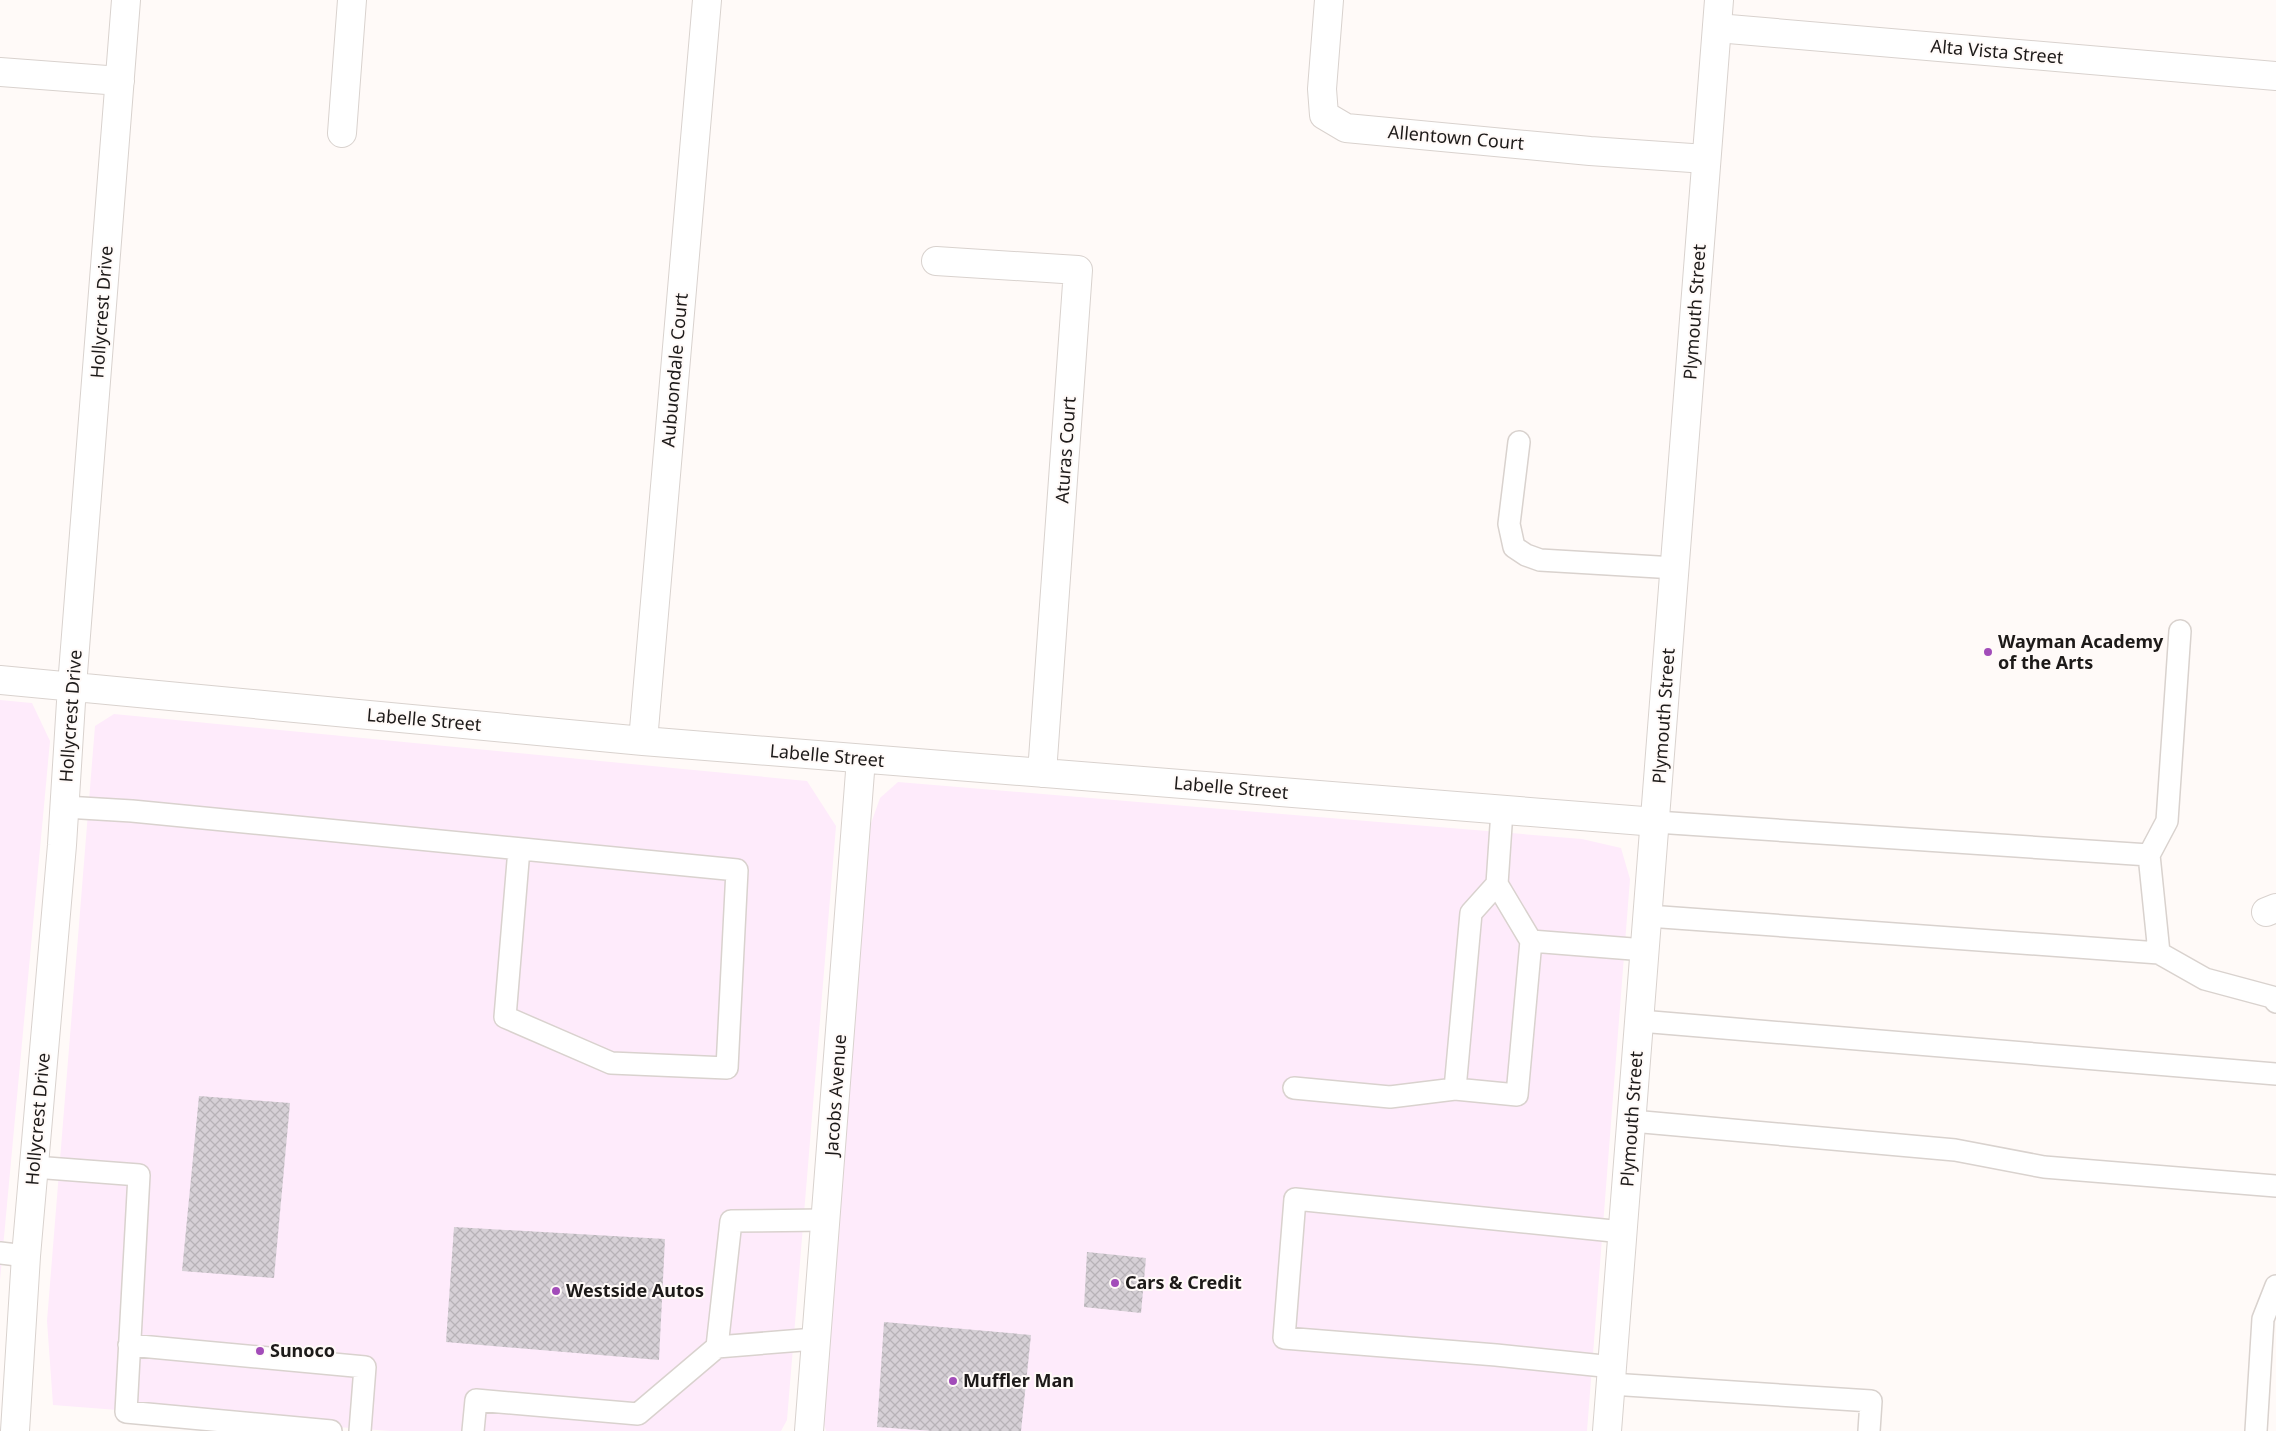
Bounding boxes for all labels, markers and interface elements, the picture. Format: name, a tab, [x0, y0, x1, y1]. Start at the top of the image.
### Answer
street label: Alta Vista Street	[1930, 33, 2065, 69]
street label: Allentown Court	[1387, 119, 1526, 155]
street label: Plymouth Street	[1677, 243, 1711, 381]
street label: Hollycrest Drive	[84, 245, 118, 379]
street label: Aubuondale Court	[655, 291, 693, 448]
street label: Aturas Court	[1049, 395, 1081, 504]
place label: Wayman Academy of the Arts	[1998, 629, 2164, 674]
marker: Wayman Academy of the Arts	[1982, 646, 1994, 658]
street label: Plymouth Street	[1646, 647, 1680, 785]
street label: Hollycrest Drive	[53, 649, 87, 783]
street label: Labelle Street	[366, 702, 483, 736]
street label: Labelle Street	[769, 738, 886, 772]
street label: Labelle Street	[1173, 770, 1290, 804]
street label: Jacobs Avenue	[819, 1033, 851, 1159]
street label: Plymouth Street	[1614, 1050, 1648, 1188]
street label: Hollycrest Drive	[19, 1052, 55, 1186]
place label: Cars & Credit	[1125, 1270, 1242, 1294]
marker: Cars & Credit	[1109, 1277, 1121, 1289]
place label: Westside Autos	[566, 1278, 704, 1302]
marker: Westside Autos	[550, 1285, 562, 1297]
place label: Sunoco	[270, 1338, 335, 1362]
marker: Sunoco	[254, 1345, 266, 1357]
place label: Muffler Man	[963, 1368, 1074, 1392]
marker: Muffler Man	[947, 1375, 959, 1387]

